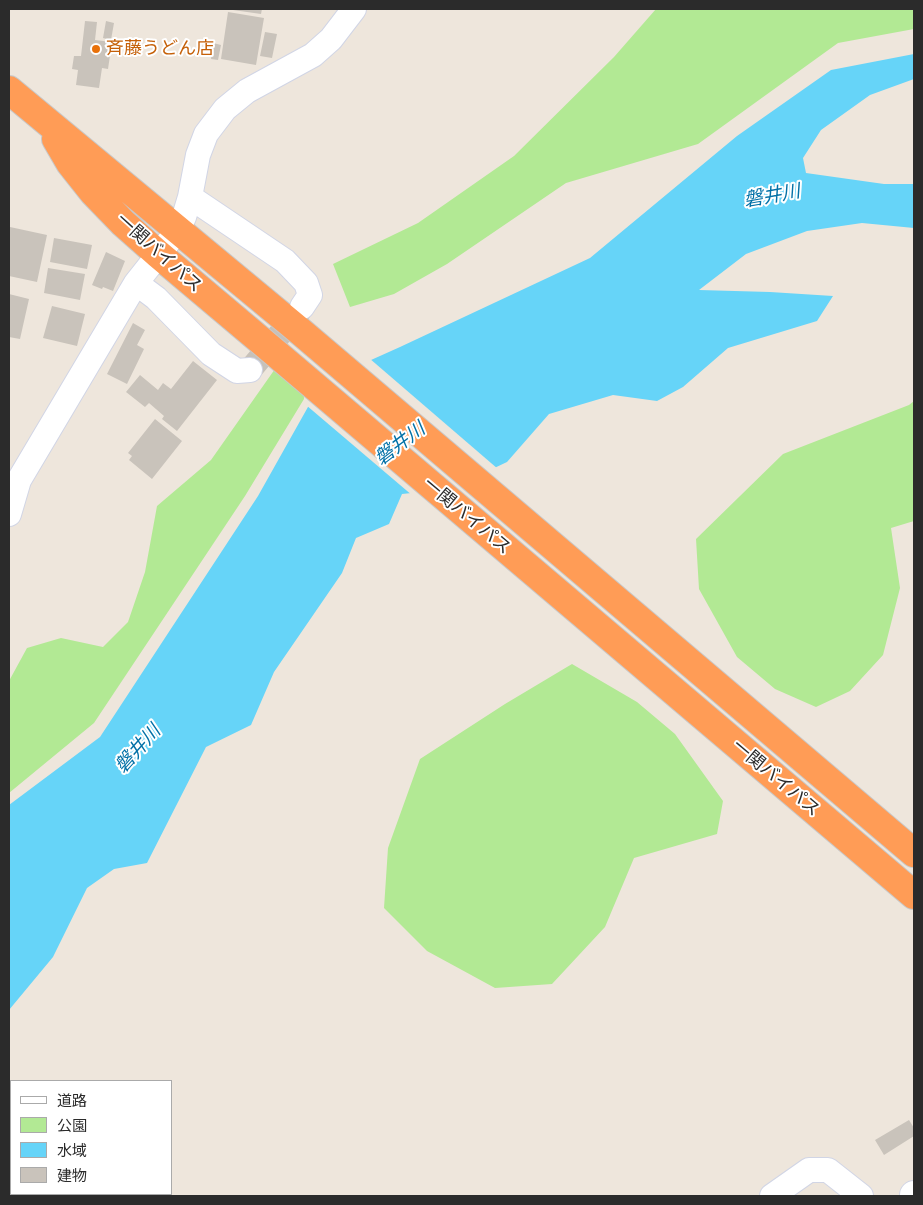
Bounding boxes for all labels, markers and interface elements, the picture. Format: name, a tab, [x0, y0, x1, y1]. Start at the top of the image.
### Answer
place label: 斉藤うどん店	[106, 38, 214, 60]
marker: 斉藤うどん店	[90, 43, 102, 55]
water label: 磐井川	[742, 180, 802, 212]
street label: 一関バイパス	[112, 209, 206, 297]
water label: 磐井川	[370, 418, 430, 470]
street label: 一関バイパス	[419, 473, 515, 559]
water label: 磐井川	[110, 720, 166, 778]
street label: 一関バイパス	[728, 735, 824, 821]
legend	[10, 1080, 172, 1195]
text: 道路	[57, 1091, 87, 1110]
text: 公園	[57, 1116, 87, 1135]
text: 水域	[57, 1141, 87, 1160]
text: 建物	[57, 1166, 87, 1185]

